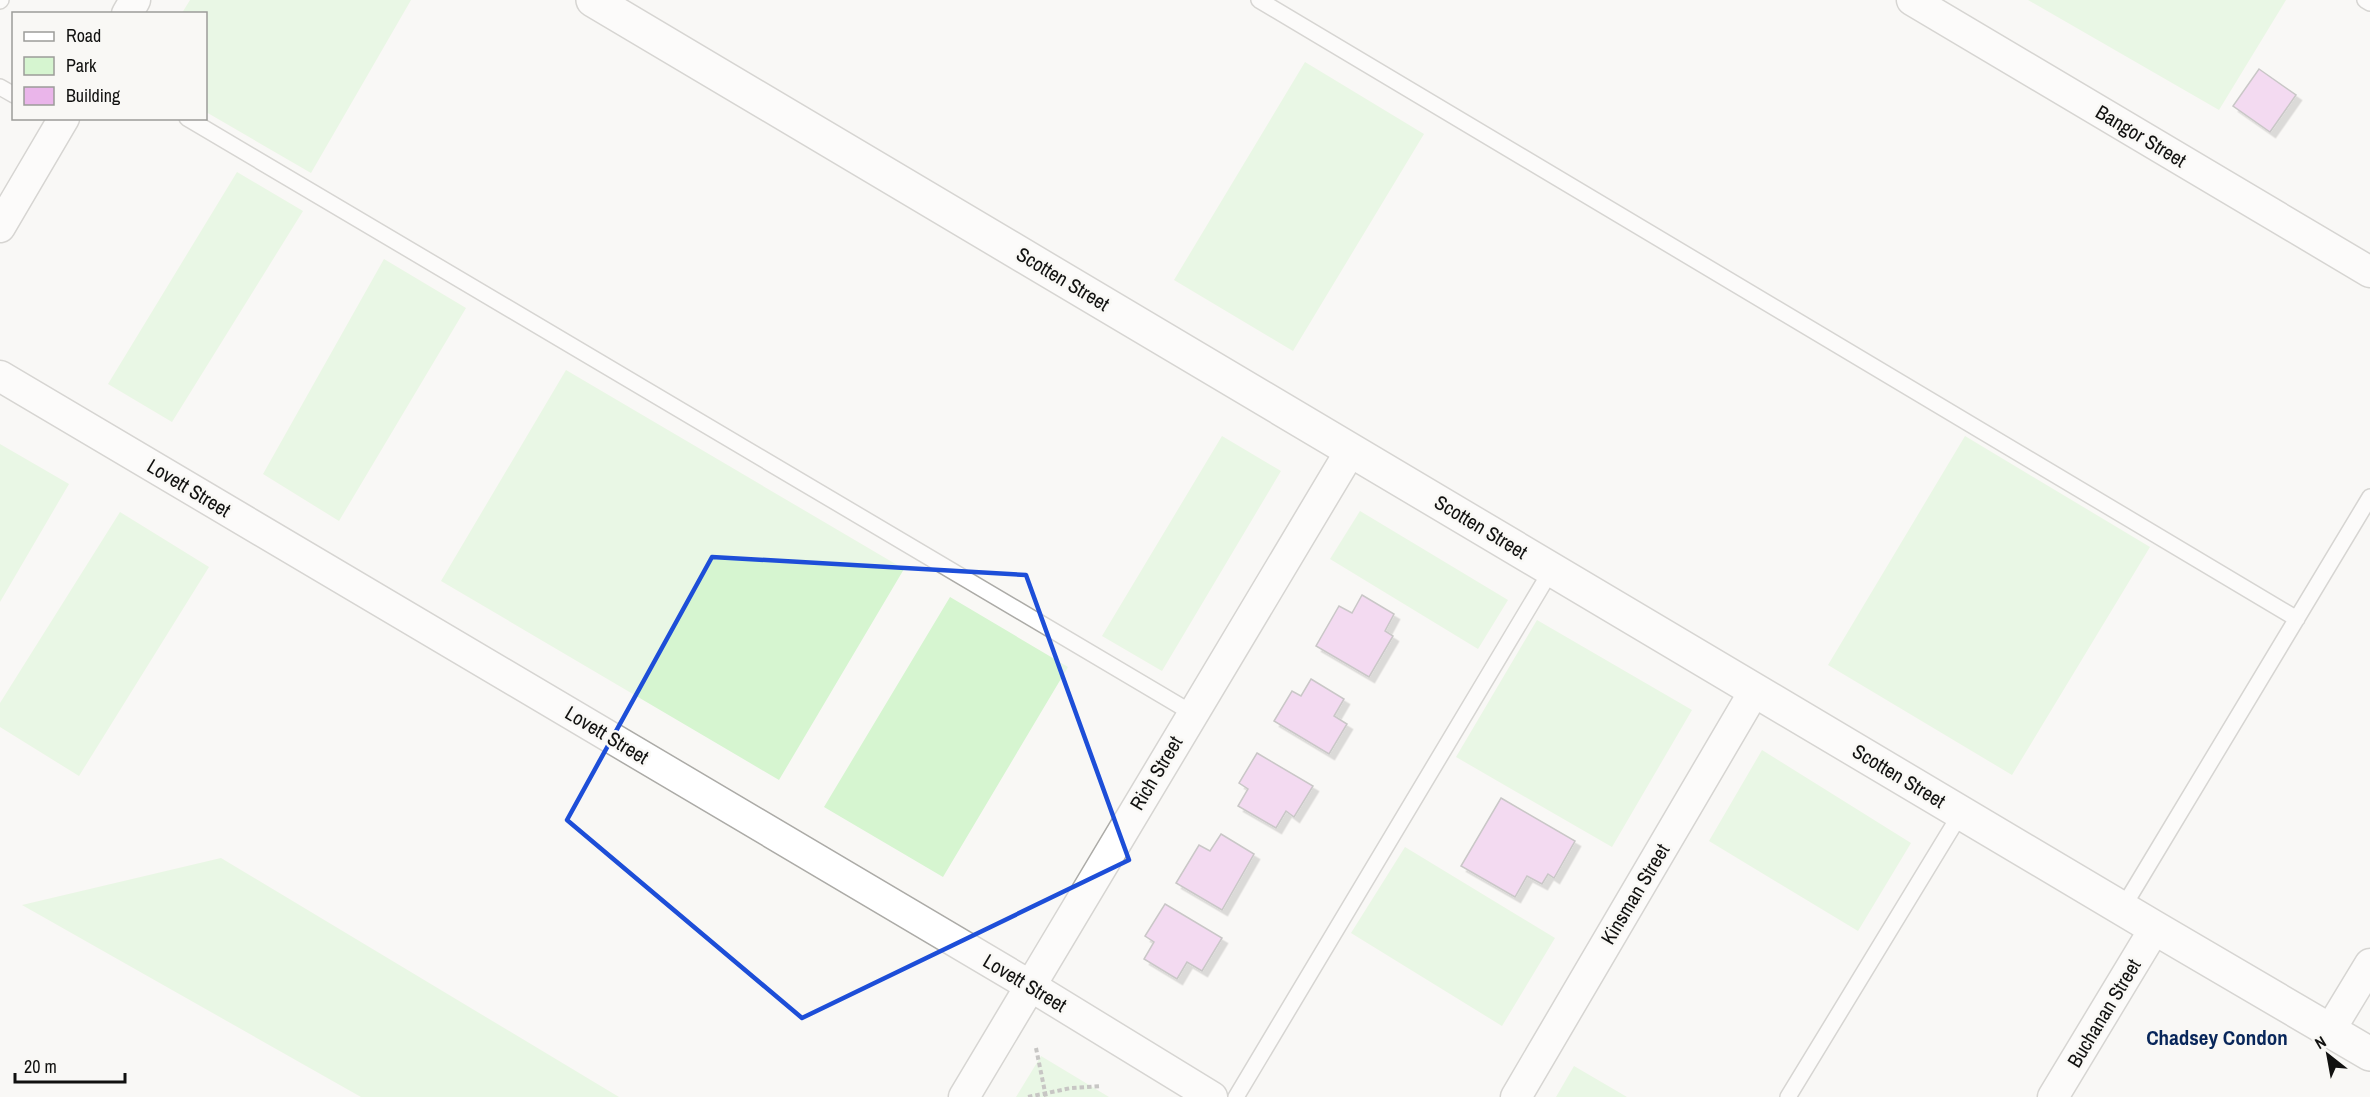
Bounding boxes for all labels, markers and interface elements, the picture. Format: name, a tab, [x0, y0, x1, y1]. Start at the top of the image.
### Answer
legend	[12, 12, 207, 120]
text: Road	[66, 23, 101, 48]
text: Park	[66, 53, 97, 78]
text: Building	[66, 83, 121, 108]
street label: Bangor Street	[2091, 98, 2192, 173]
street label: Scotten Street	[1012, 240, 1115, 317]
street label: Lovett Street	[142, 452, 236, 523]
street label: Scotten Street	[1430, 488, 1533, 565]
street label: Lovett Street	[560, 699, 654, 770]
street label: Rich Street	[1123, 730, 1188, 815]
street label: Scotten Street	[1848, 737, 1951, 814]
street label: Kinsman Street	[1594, 838, 1675, 949]
street label: Lovett Street	[978, 947, 1072, 1018]
street label: Buchanan Street	[2061, 953, 2147, 1072]
district label: Chadsey Condon	[2146, 1023, 2288, 1052]
north arrow	[2298, 1025, 2358, 1085]
text: N	[2311, 1030, 2330, 1054]
scale bar	[15, 1046, 124, 1084]
text: 20 m	[24, 1054, 57, 1079]

